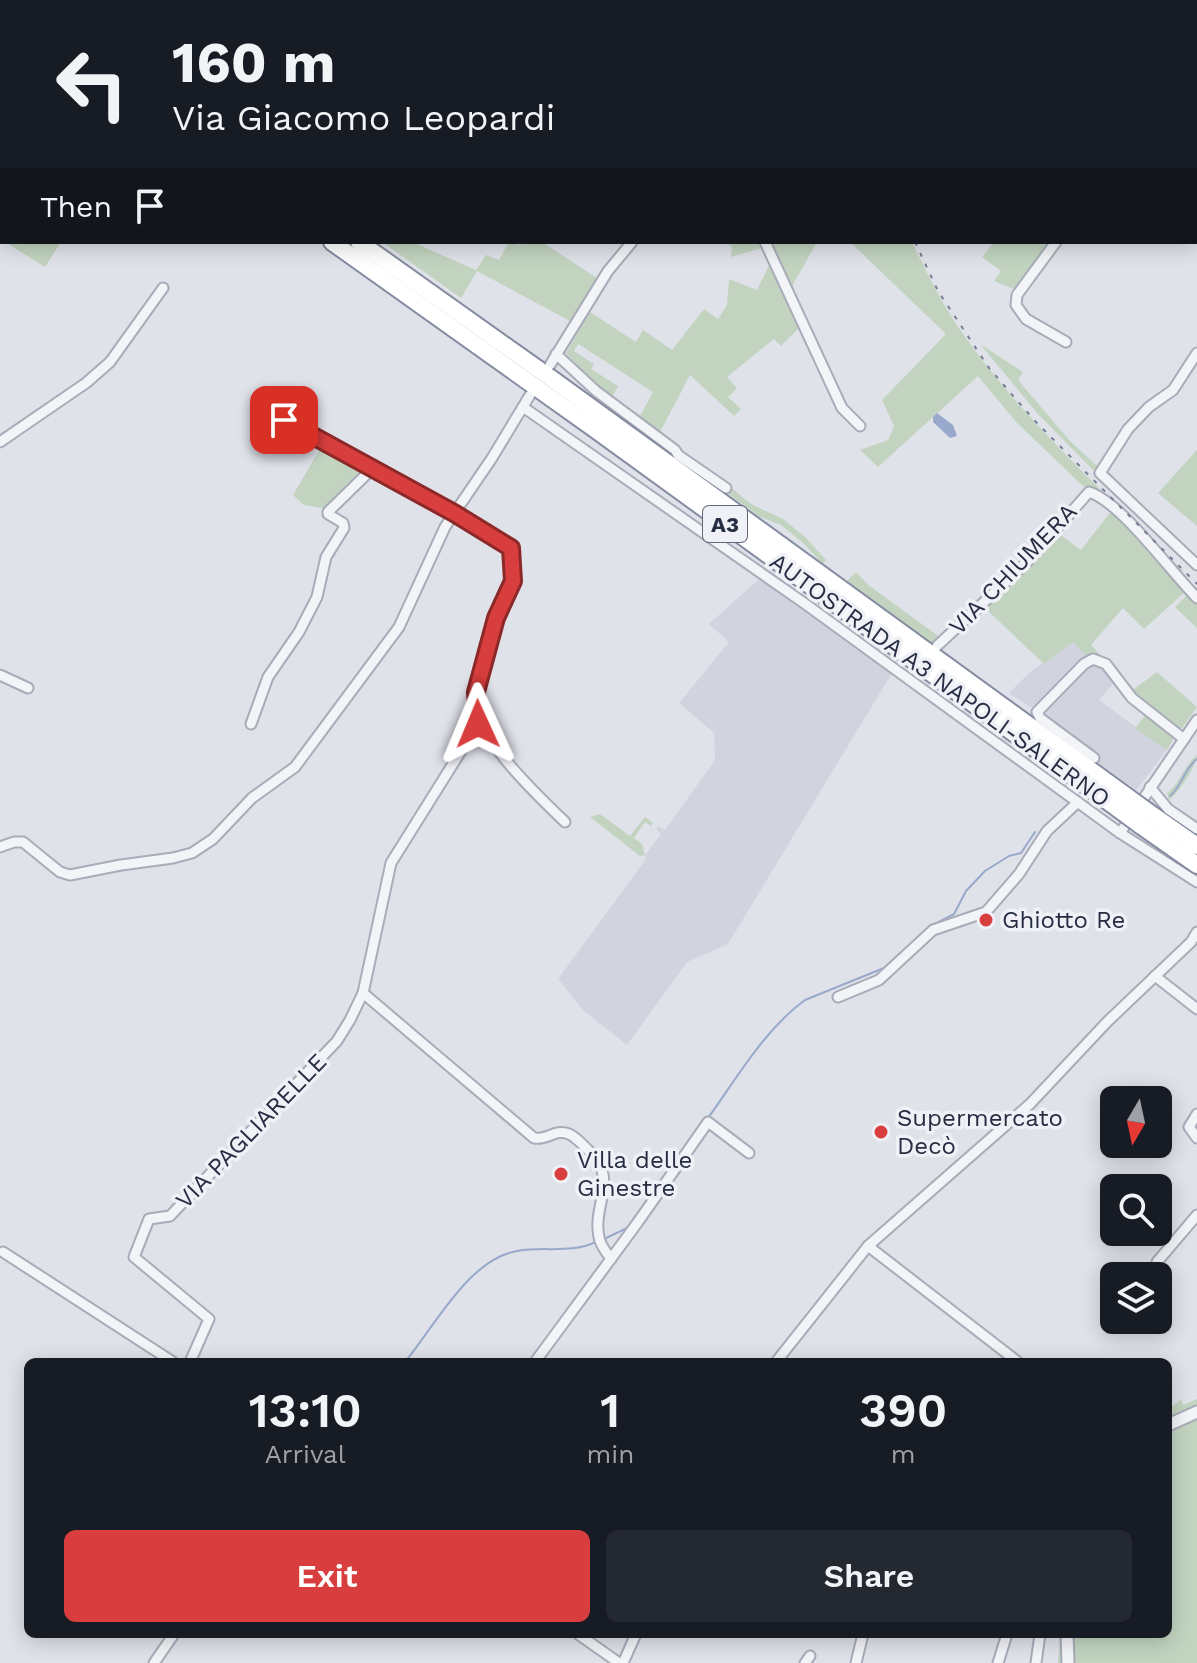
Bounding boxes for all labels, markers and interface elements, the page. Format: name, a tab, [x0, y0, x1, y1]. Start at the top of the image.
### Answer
text: 160 m	[172, 30, 335, 96]
icon: left	[40, 32, 144, 136]
text: Via Giacomo Leopardi	[172, 97, 555, 139]
icon: arrive	[128, 184, 172, 228]
text: Then	[40, 189, 112, 224]
pin	[250, 386, 318, 454]
icon: arrive	[262, 398, 306, 442]
street label: VIA CHIUMERA	[943, 497, 1083, 640]
road number: A3	[703, 506, 747, 542]
street label: AUTOSTRADA A3 NAPOLI-SALERNO	[765, 547, 1115, 813]
position arrow	[436, 682, 520, 766]
place label: Ghiotto Re	[1002, 906, 1125, 934]
marker: Ghiotto Re	[977, 911, 995, 929]
street label: VIA PAGLIARELLE	[170, 1048, 332, 1214]
north arrow	[1100, 1086, 1172, 1158]
map controls	[1100, 1086, 1172, 1334]
place label: Supermercato Decò	[897, 1104, 1063, 1160]
marker: Supermercato Decò	[872, 1123, 890, 1141]
place label: Villa delle Ginestre	[577, 1146, 692, 1202]
marker: Villa delle Ginestre	[552, 1165, 570, 1183]
button: search	[1100, 1174, 1172, 1246]
button: layers	[1100, 1262, 1172, 1334]
text: 13:10	[249, 1382, 362, 1439]
text: 1	[600, 1382, 620, 1439]
text: 390	[859, 1382, 947, 1439]
text: Arrival	[265, 1439, 346, 1469]
text: min	[586, 1439, 634, 1469]
text: m	[891, 1439, 916, 1469]
button: Exit	[64, 1530, 590, 1622]
button: Share	[606, 1530, 1132, 1622]

